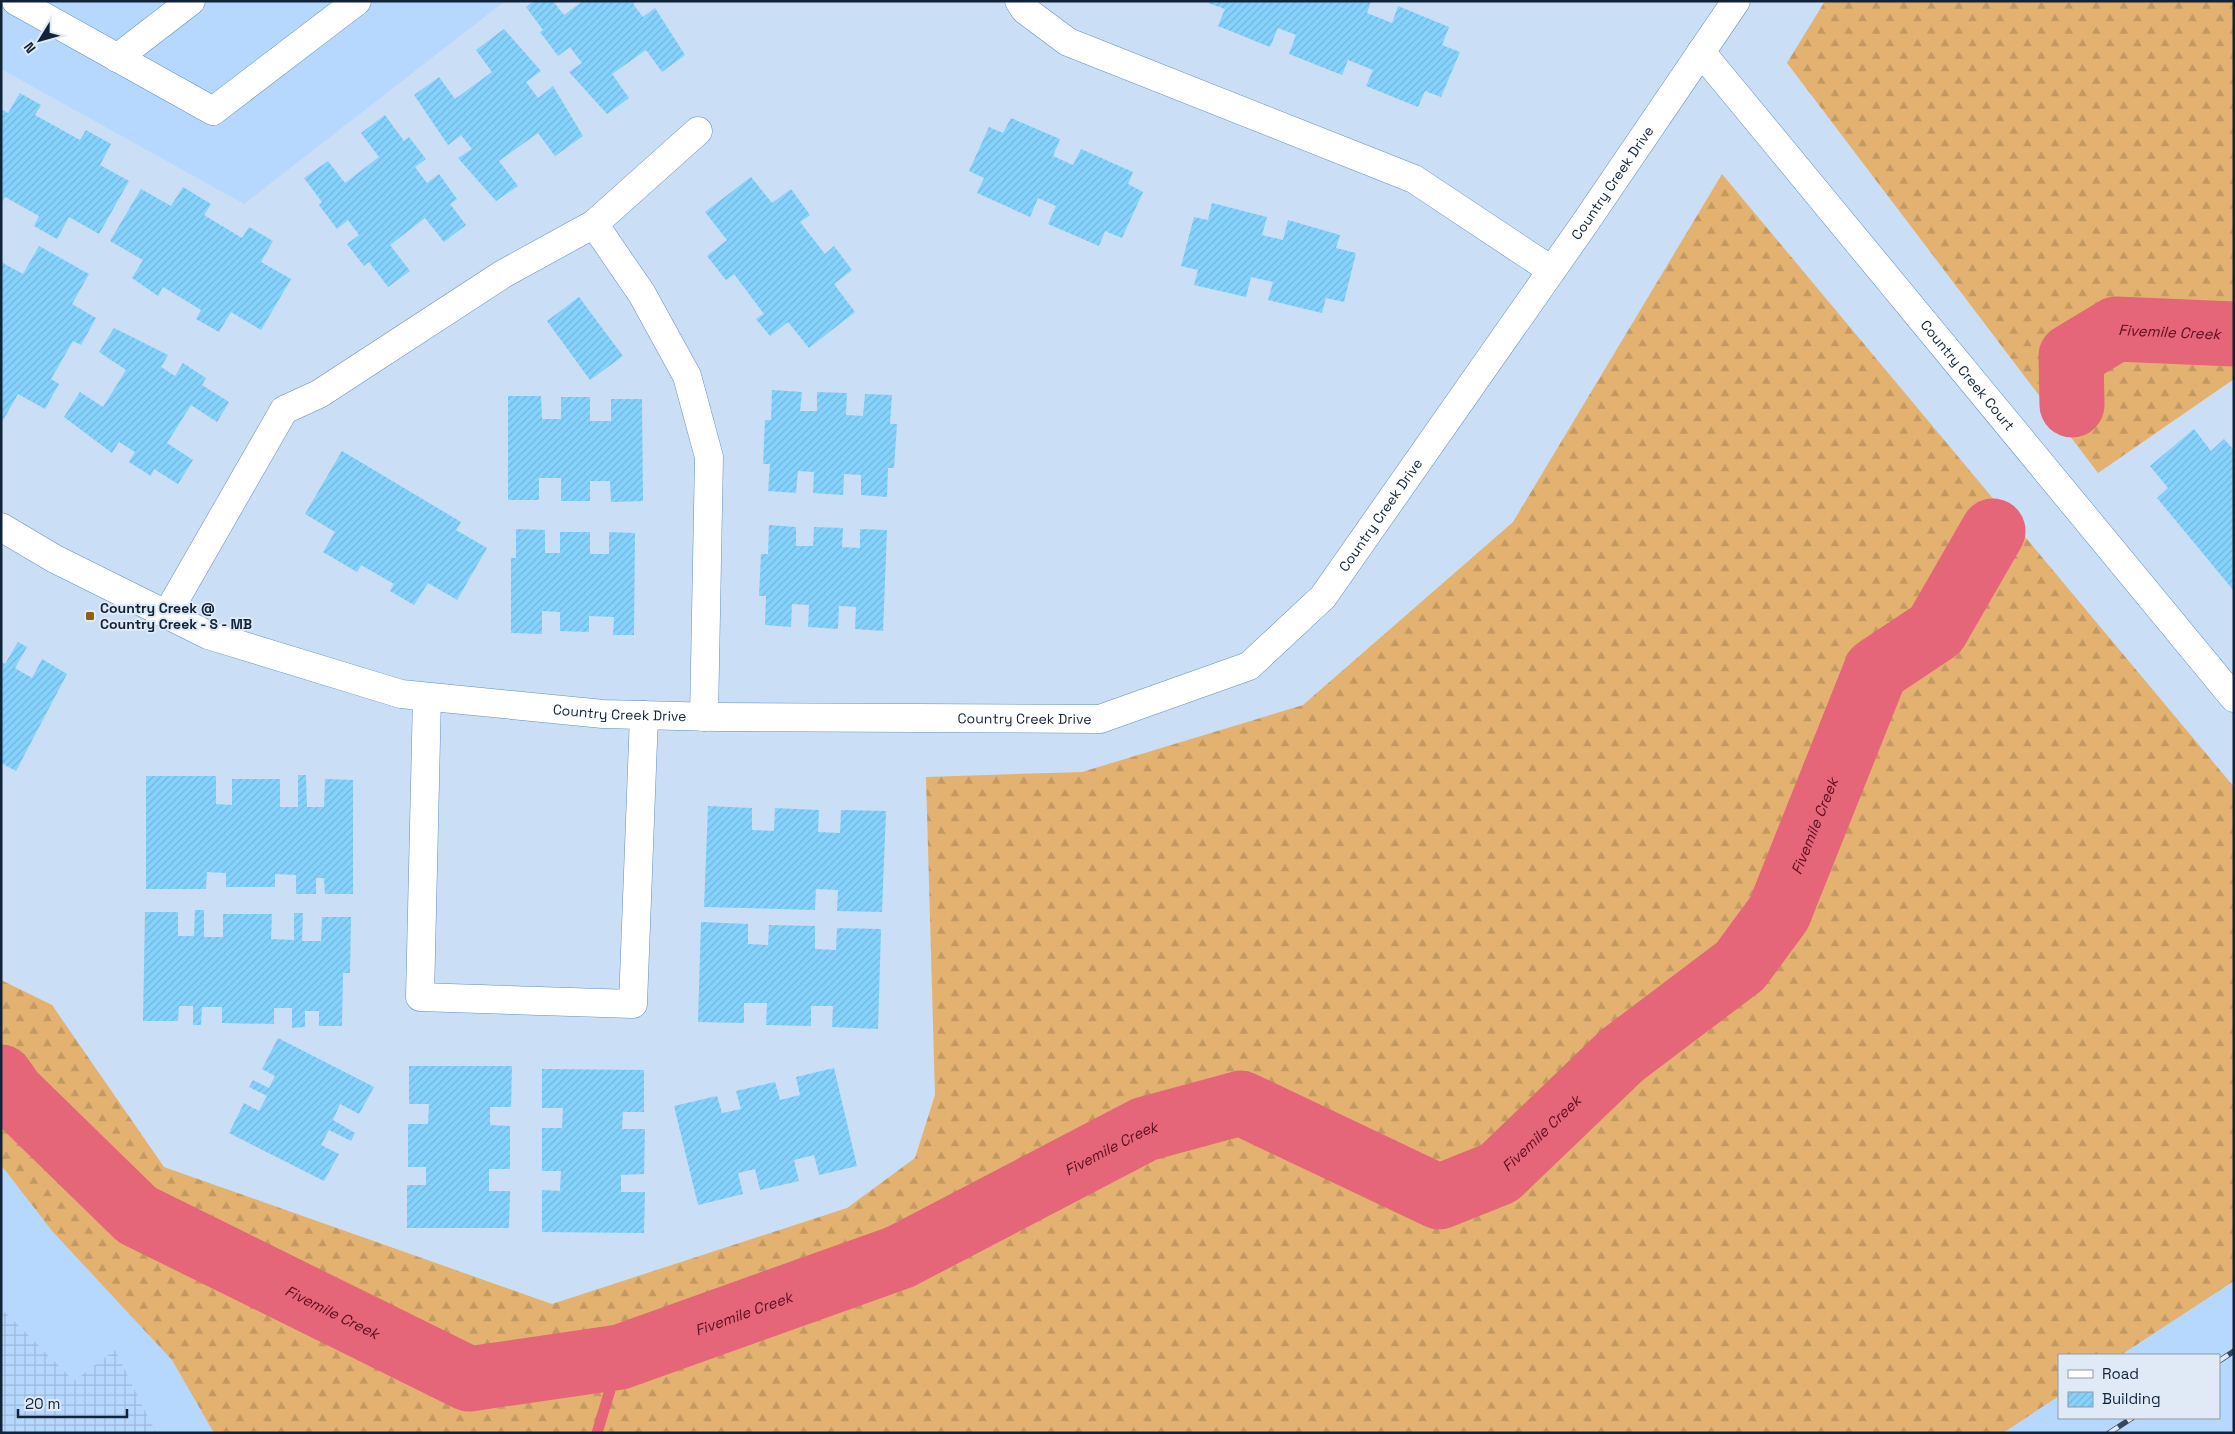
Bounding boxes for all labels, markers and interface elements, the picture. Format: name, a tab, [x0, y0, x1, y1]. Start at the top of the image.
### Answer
north arrow	[15, 15, 65, 65]
text: N	[20, 39, 40, 57]
street label: Country Creek Drive	[1567, 122, 1657, 243]
street label: Country Creek Court	[1917, 316, 2019, 434]
water label: Fivemile Creek	[2118, 320, 2223, 343]
street label: Country Creek Drive	[1335, 455, 1426, 575]
place label: Country Creek @ Country Creek - S - MB	[100, 599, 252, 633]
marker: Country Creek @ Country Creek - S - MB	[84, 610, 96, 622]
street label: Country Creek Drive	[552, 700, 687, 725]
street label: Country Creek Drive	[958, 709, 1092, 728]
water label: Fivemile Creek	[1786, 773, 1842, 877]
water label: Fivemile Creek	[1497, 1089, 1586, 1175]
water label: Fivemile Creek	[1061, 1116, 1161, 1179]
water label: Fivemile Creek	[282, 1280, 384, 1344]
water label: Fivemile Creek	[692, 1286, 797, 1339]
legend	[2058, 1354, 2220, 1419]
text: Road	[2102, 1364, 2139, 1383]
scale bar	[18, 1386, 126, 1418]
text: Building	[2102, 1389, 2161, 1408]
text: 20 m	[25, 1394, 60, 1413]

